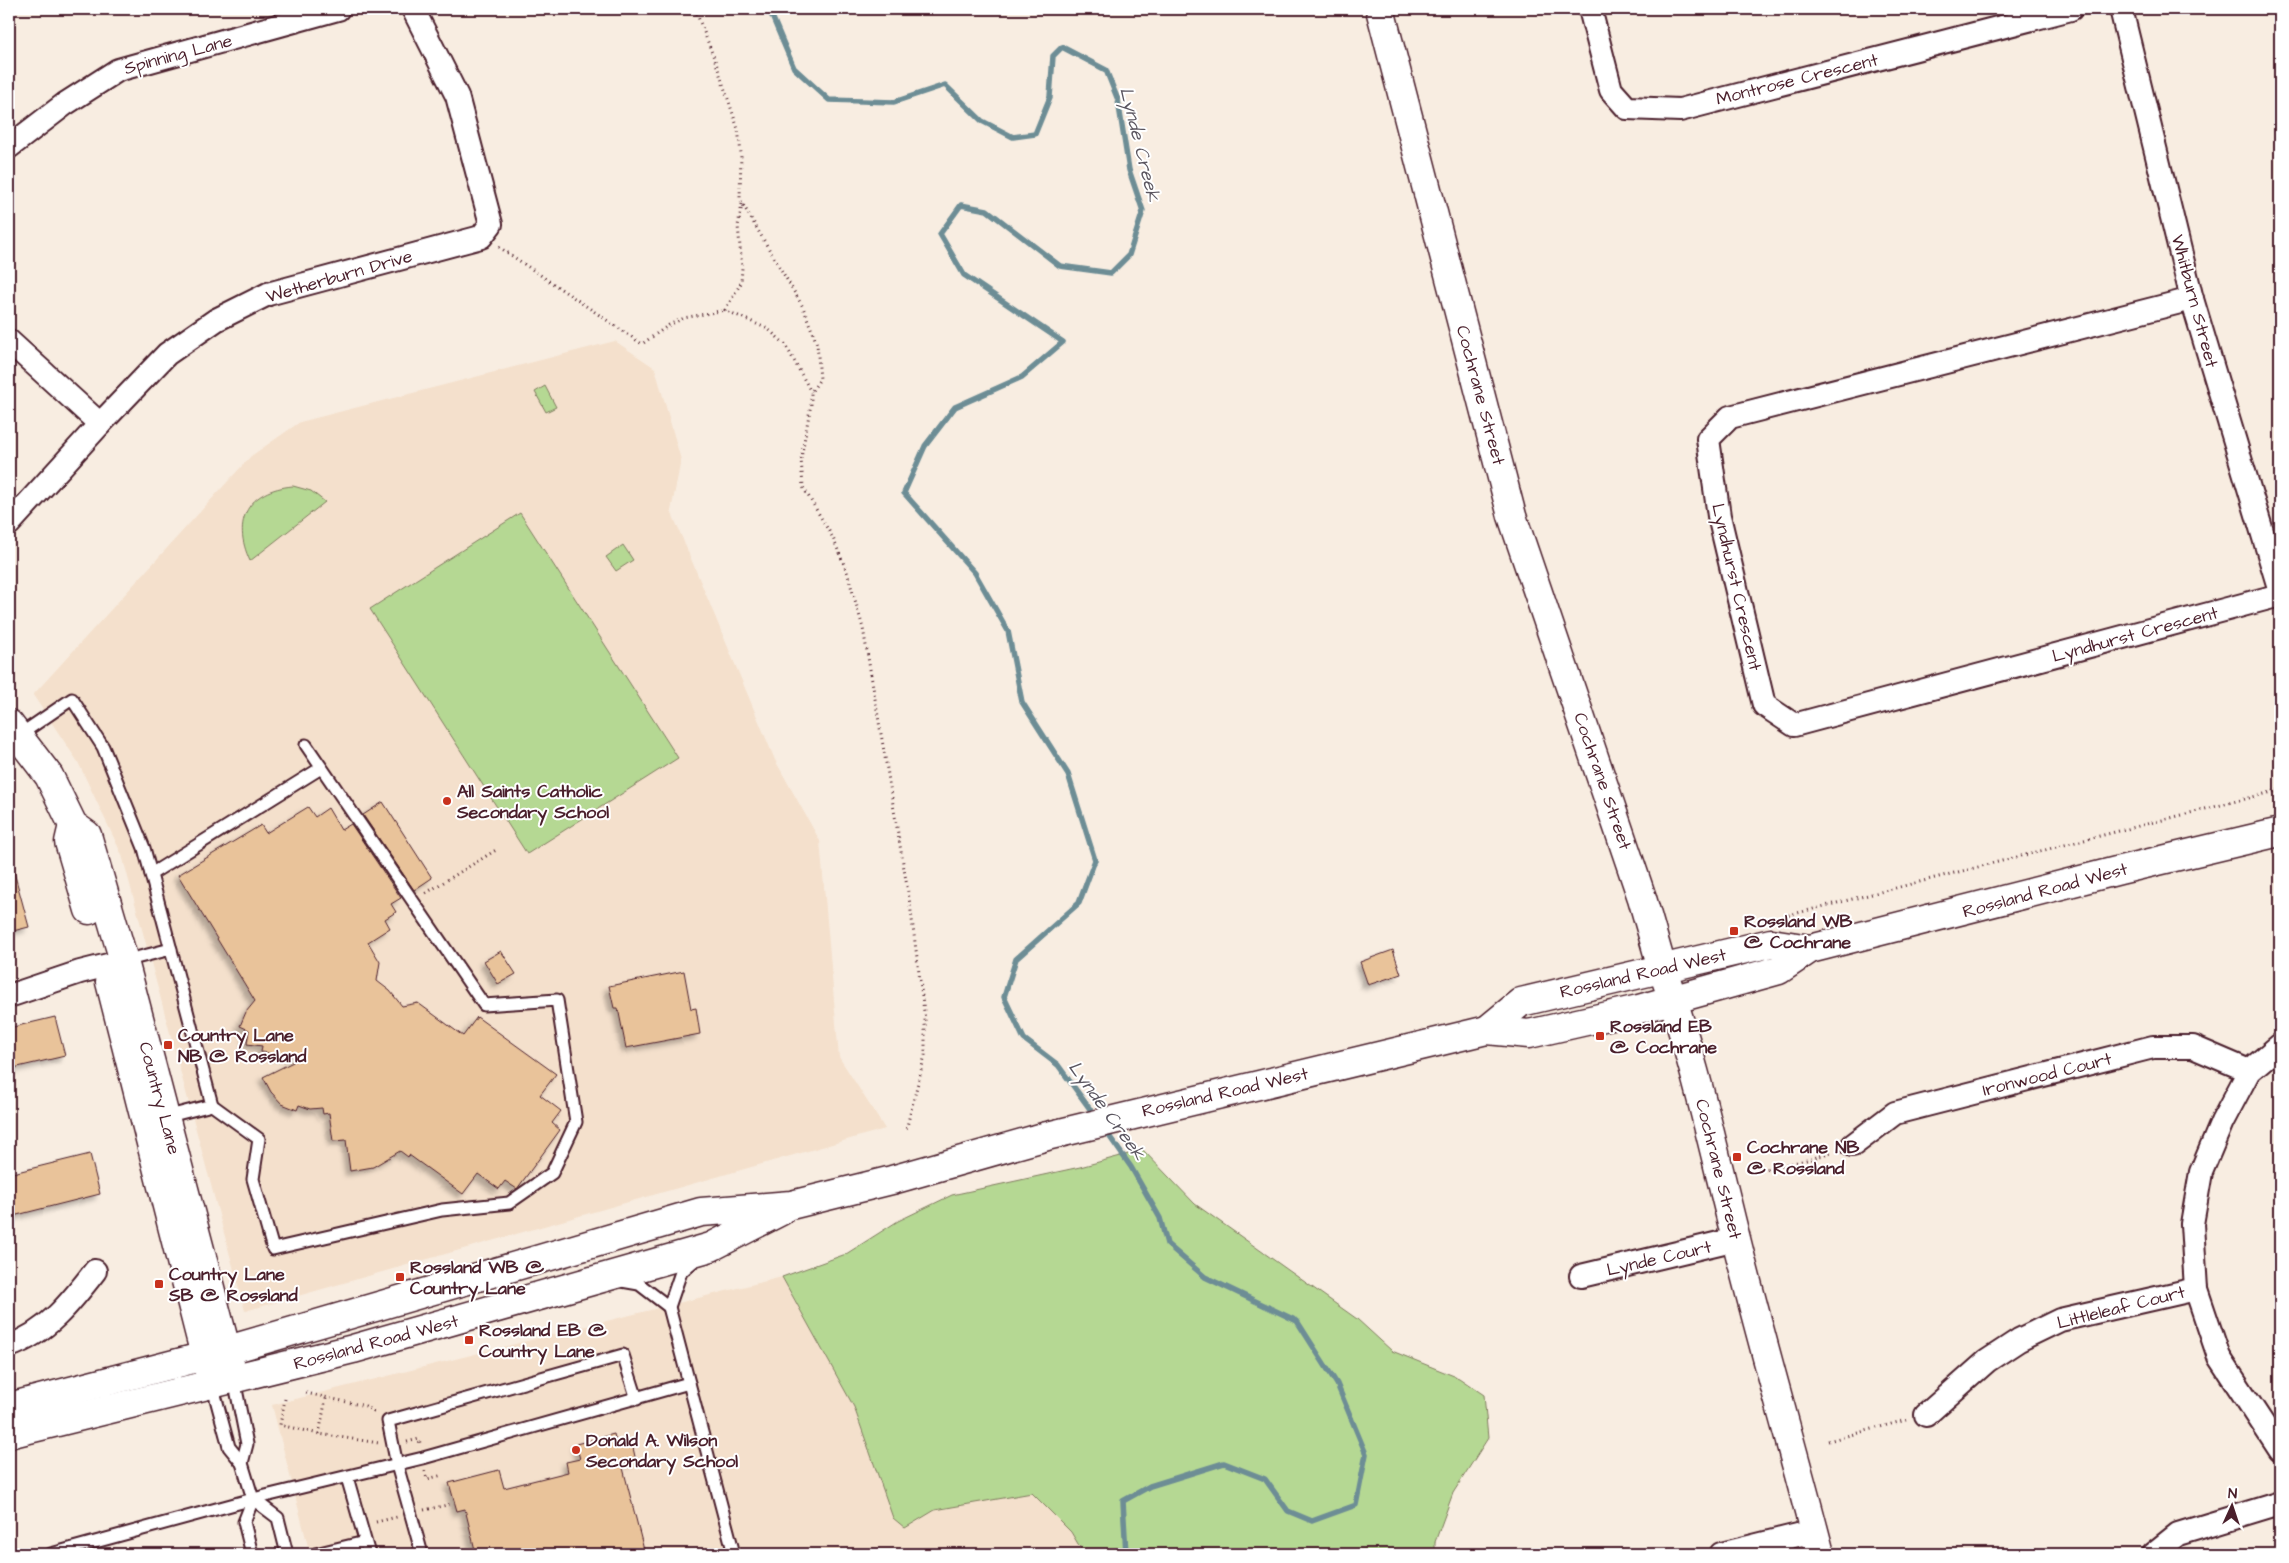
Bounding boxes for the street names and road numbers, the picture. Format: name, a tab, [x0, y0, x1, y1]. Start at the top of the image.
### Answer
street label: Spinning Lane	[121, 28, 235, 82]
street label: Montrose Crescent	[1713, 47, 1881, 112]
street label: Whitburn Street	[2165, 232, 2224, 371]
street label: Wetherburn Drive	[263, 244, 416, 309]
street label: Cochrane Street	[1450, 322, 1511, 468]
street label: Lyndhurst Crescent	[1704, 501, 1768, 674]
street label: Lyndhurst Crescent	[2049, 600, 2222, 670]
street label: Cochrane Street	[1567, 709, 1638, 854]
street label: Rossland Road West	[1960, 856, 2131, 925]
street label: Rossland Road West	[1557, 942, 1729, 1005]
street label: Country Lane	[132, 1039, 187, 1158]
street label: Ironwood Court	[1980, 1046, 2115, 1103]
street label: Rossland Road West	[1139, 1061, 1311, 1124]
street label: Cochrane Street	[1689, 1096, 1748, 1243]
street label: Lynde Court	[1604, 1234, 1715, 1284]
street label: Littleleaf Court	[2054, 1279, 2188, 1335]
street label: Rossland Road West	[291, 1308, 462, 1377]

